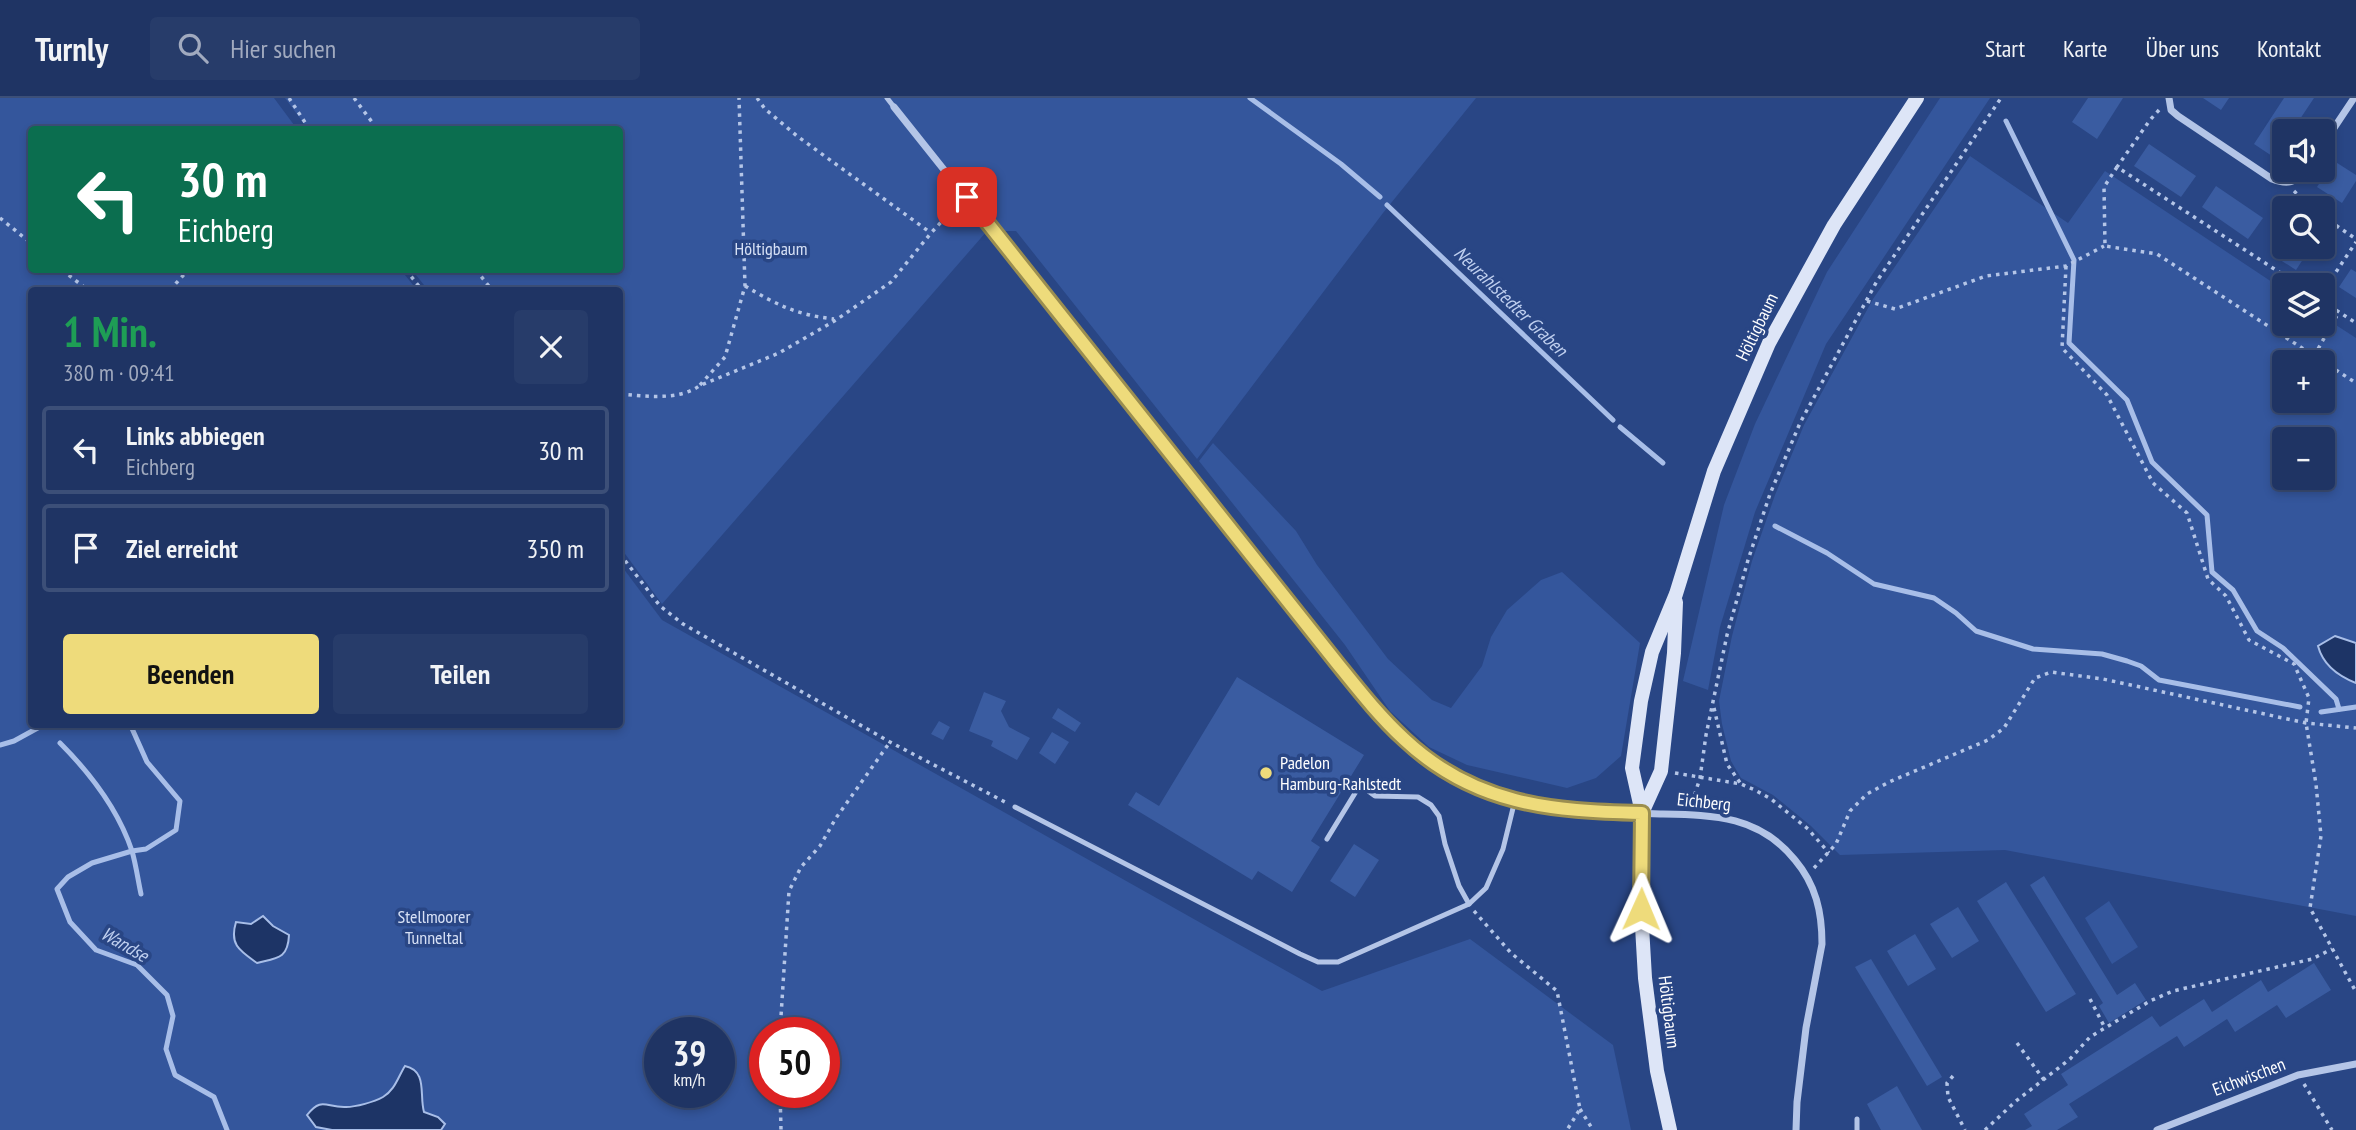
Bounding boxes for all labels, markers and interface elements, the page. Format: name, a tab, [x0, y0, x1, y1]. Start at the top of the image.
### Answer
search box	[150, 17, 640, 80]
text: Turnly	[35, 27, 108, 70]
icon: search	[174, 29, 212, 67]
text: Hier suchen	[230, 32, 336, 65]
text: Start	[1985, 33, 2025, 64]
text: Karte	[2063, 33, 2108, 64]
text: Über uns	[2146, 33, 2219, 64]
text: Kontakt	[2257, 33, 2321, 64]
map controls	[2272, 119, 2335, 490]
button: sound	[2272, 119, 2335, 182]
text: 30 m	[178, 147, 267, 211]
icon: left	[63, 154, 154, 245]
pin	[937, 167, 997, 227]
icon: arrive	[948, 178, 986, 216]
button: search	[2272, 196, 2335, 259]
text: Eichberg	[178, 209, 274, 251]
park label: Höltigbaum	[735, 237, 807, 260]
water label: Neurahlstedter Graben	[1449, 241, 1574, 362]
button: layers	[2272, 273, 2335, 336]
street label: Höltigbaum	[1730, 289, 1783, 365]
text: 1 Min.	[63, 304, 157, 359]
button: close	[514, 310, 588, 384]
button: +	[2272, 350, 2335, 413]
text: 380 m · 09:41	[63, 358, 175, 387]
text: Links abbiegen	[126, 419, 265, 452]
button: −	[2272, 427, 2335, 490]
icon: left	[67, 431, 105, 469]
text: 30 m	[538, 434, 584, 467]
text: Eichberg	[126, 452, 195, 481]
icon: arrive	[67, 529, 105, 567]
text: Ziel erreicht	[126, 532, 238, 565]
text: 350 m	[526, 532, 584, 565]
button: Beenden	[63, 634, 319, 714]
button: Teilen	[333, 634, 588, 714]
place label: Padelon Hamburg-Rahlstedt	[1280, 751, 1401, 795]
marker: Padelon Hamburg-Rahlstedt	[1258, 765, 1274, 781]
street label: Eichberg	[1676, 787, 1732, 816]
position arrow	[1604, 872, 1678, 946]
park label: Stellmoorer Tunneltal	[398, 905, 471, 949]
water label: Wandse	[97, 921, 154, 968]
street label: Höltigbaum	[1654, 974, 1685, 1049]
speed limit sign: 50	[749, 1017, 840, 1108]
text: 39	[673, 1030, 706, 1076]
street label: Eichwischen	[2209, 1052, 2289, 1101]
text: km/h	[674, 1068, 705, 1091]

